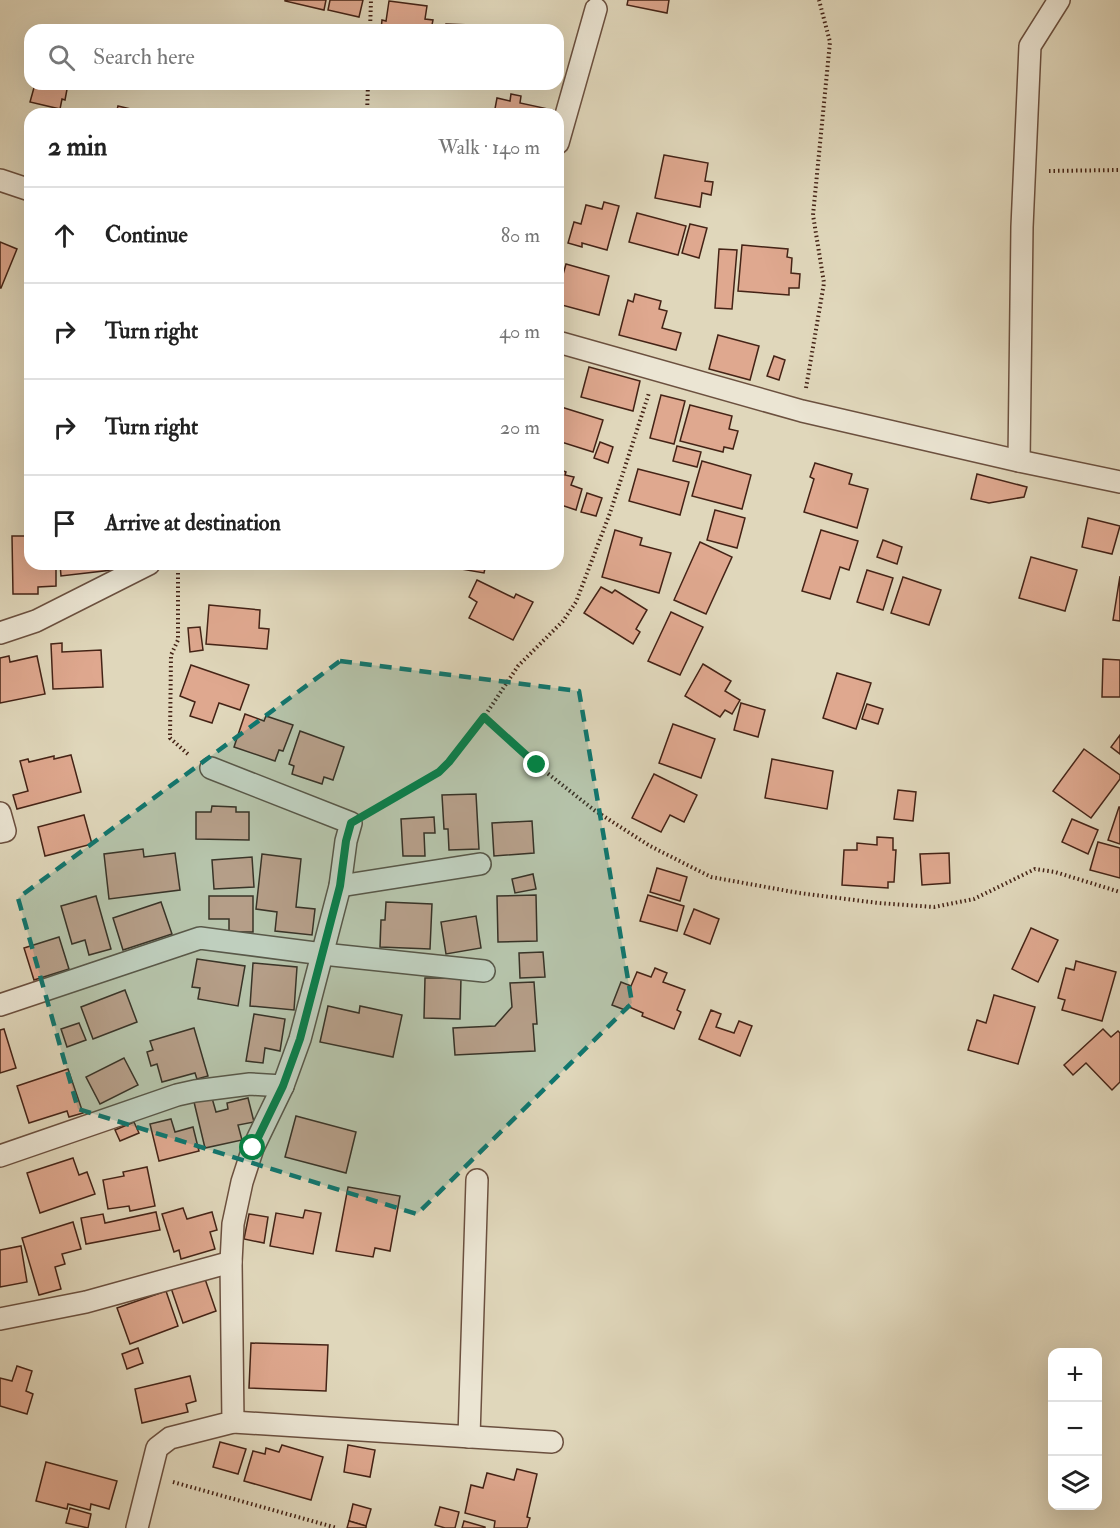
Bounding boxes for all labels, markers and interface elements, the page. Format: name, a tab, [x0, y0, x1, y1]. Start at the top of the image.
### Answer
search box	[24, 24, 564, 90]
icon: search	[45, 41, 78, 74]
text: Search here	[93, 43, 195, 71]
text: 2 min	[48, 131, 107, 163]
text: Walk · 140 m	[438, 135, 540, 160]
icon: ahead	[48, 219, 81, 252]
text: Continue	[105, 221, 188, 249]
text: 80 m	[501, 223, 540, 248]
icon: right	[48, 315, 81, 348]
text: Turn right	[105, 317, 198, 345]
text: 40 m	[499, 319, 540, 344]
icon: right	[48, 411, 81, 444]
text: Turn right	[105, 413, 198, 441]
text: 20 m	[500, 415, 540, 440]
icon: arrive	[48, 507, 81, 540]
text: Arrive at destination	[105, 509, 281, 537]
route end	[523, 751, 549, 777]
route start	[239, 1134, 265, 1160]
map controls	[1048, 1348, 1102, 1510]
button: +	[1048, 1348, 1102, 1402]
button: −	[1048, 1402, 1102, 1456]
button: layers	[1048, 1456, 1102, 1510]

